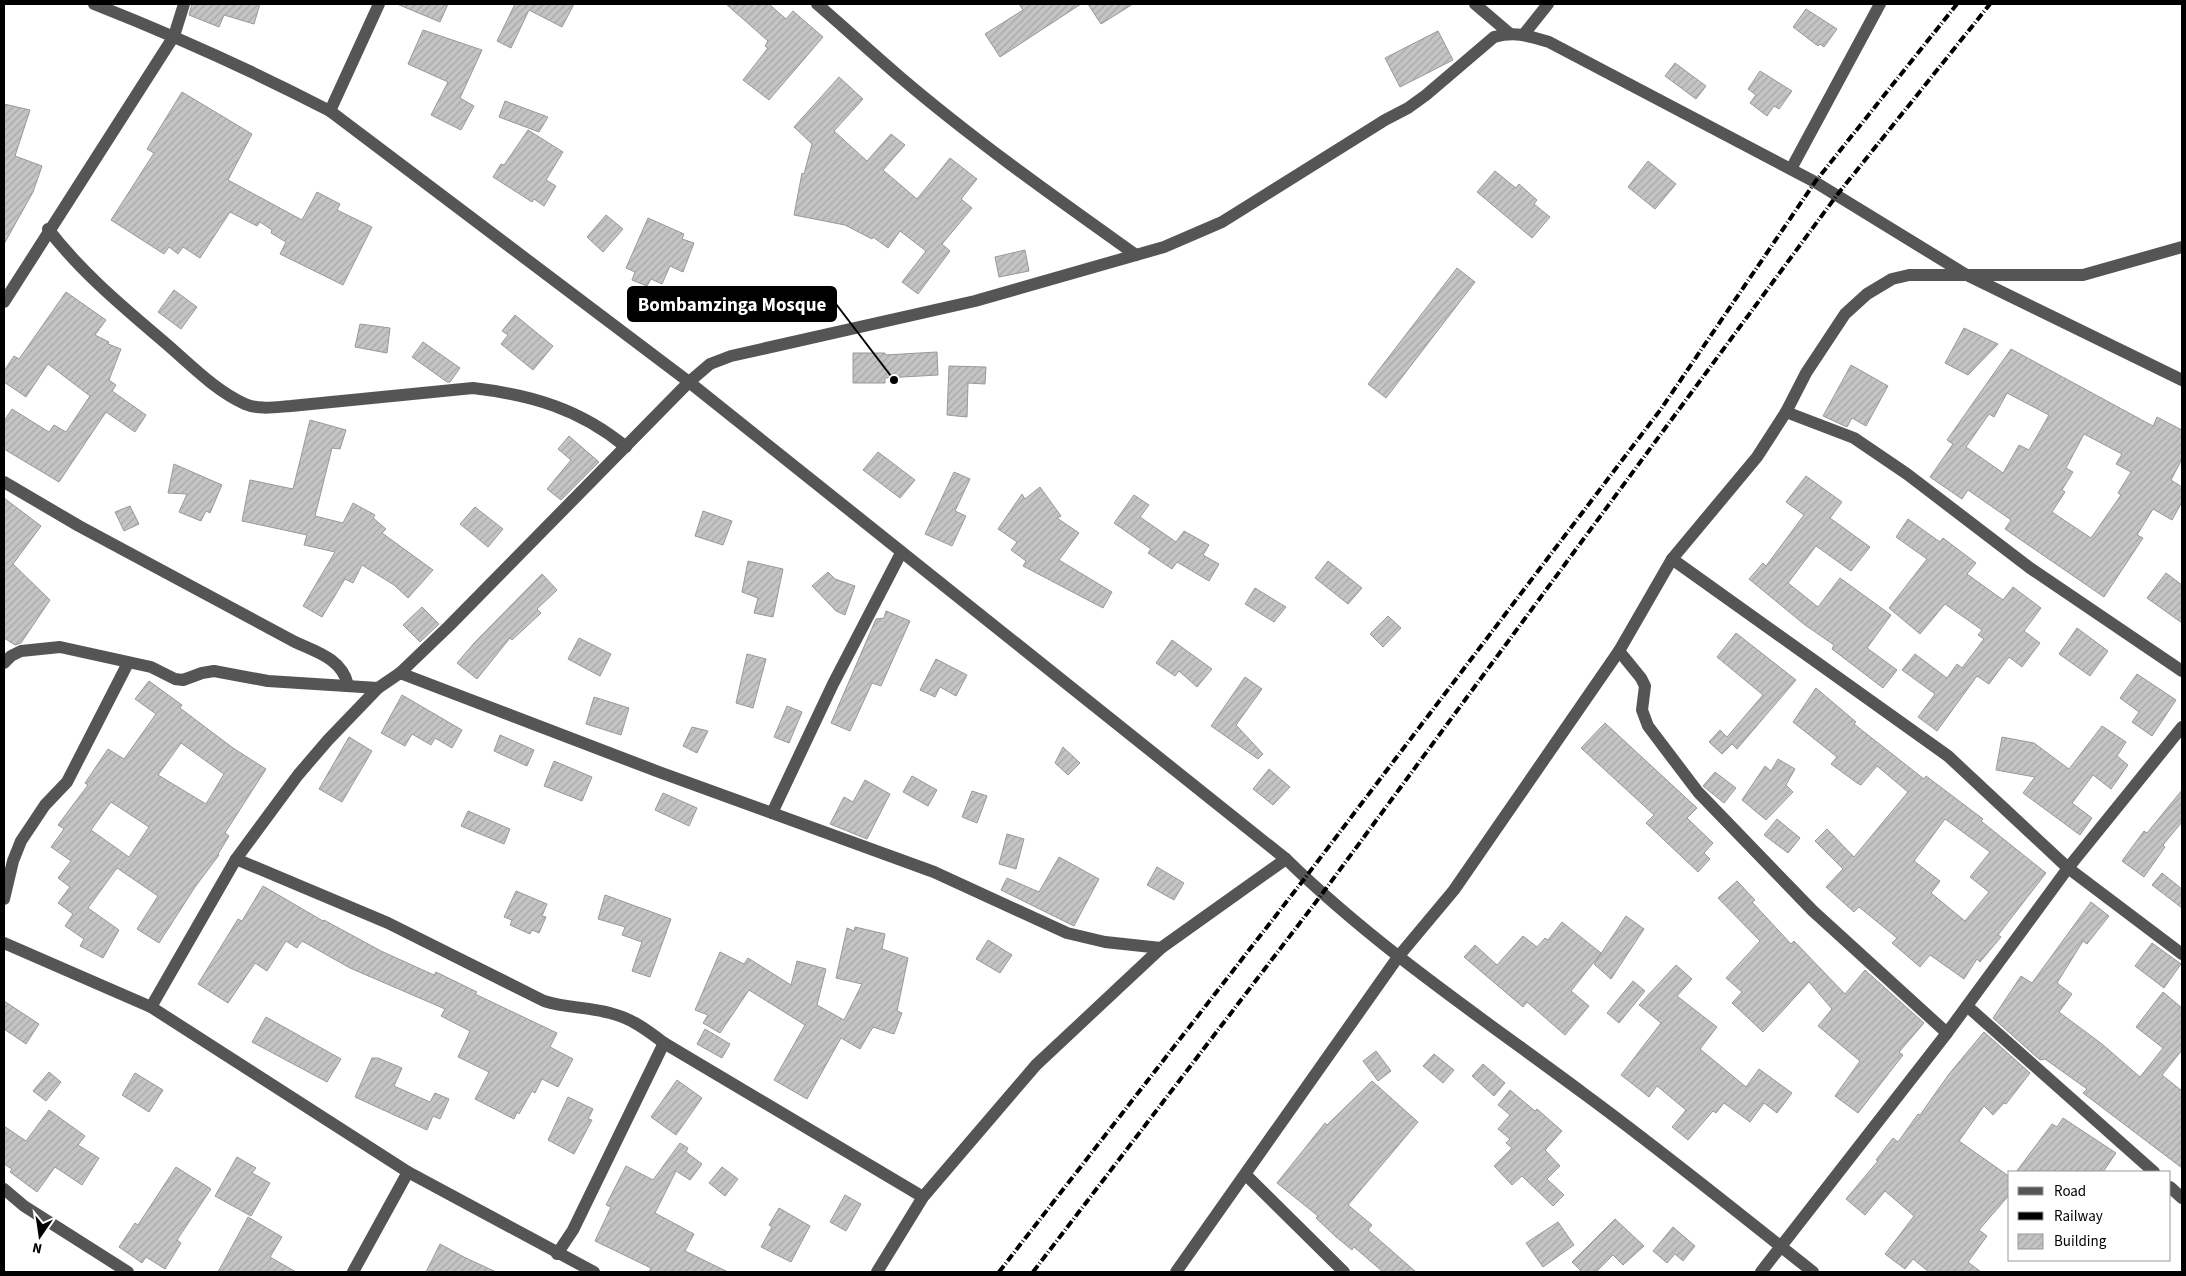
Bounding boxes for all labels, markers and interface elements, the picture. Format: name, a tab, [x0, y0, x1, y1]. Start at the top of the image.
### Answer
callout: Bombamzinga Mosque	[628, 287, 836, 321]
text: Bombamzinga Mosque	[638, 292, 826, 319]
legend	[2008, 1171, 2171, 1261]
text: Road	[2054, 1181, 2086, 1202]
text: Railway	[2054, 1206, 2103, 1227]
north arrow	[15, 1211, 65, 1261]
text: Building	[2054, 1231, 2107, 1252]
text: N	[31, 1237, 44, 1258]

